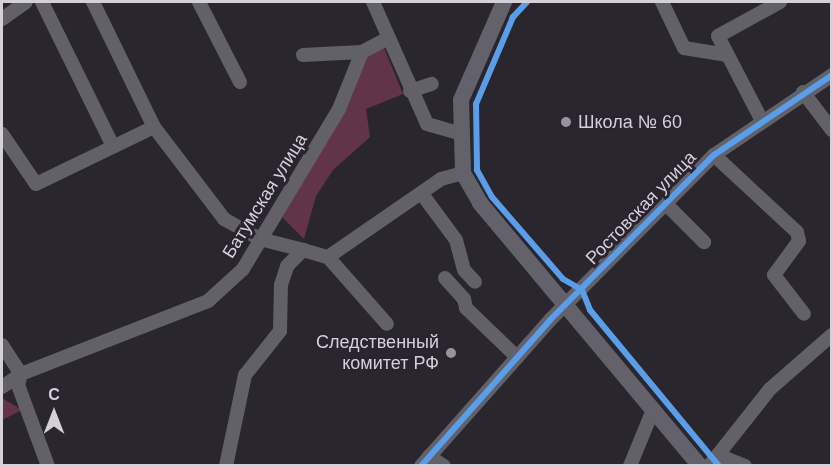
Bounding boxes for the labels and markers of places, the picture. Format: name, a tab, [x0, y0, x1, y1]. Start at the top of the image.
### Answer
place label: Школа № 60	[578, 111, 682, 133]
marker: Школа № 60	[559, 115, 573, 129]
place label: Следственный комитет РФ	[316, 332, 439, 374]
marker: Следственный комитет РФ	[444, 346, 458, 360]

